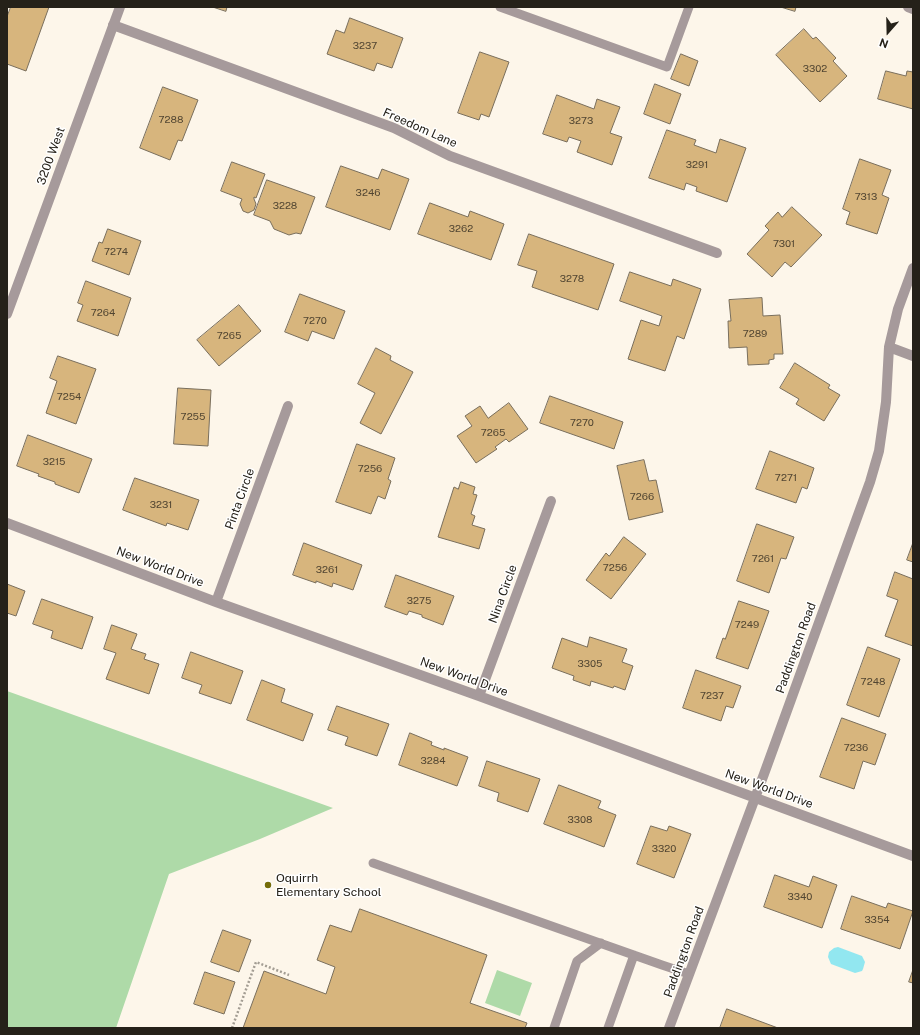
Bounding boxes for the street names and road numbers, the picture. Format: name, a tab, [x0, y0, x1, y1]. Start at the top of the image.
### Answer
street label: Freedom Lane	[381, 105, 459, 151]
street label: 3200 West	[34, 125, 68, 187]
street label: Pinta Circle	[222, 466, 258, 532]
street label: New World Drive	[114, 544, 206, 590]
street label: Nina Circle	[486, 563, 520, 625]
street label: Paddington Road	[773, 601, 819, 695]
street label: New World Drive	[418, 654, 510, 700]
street label: New World Drive	[723, 766, 815, 812]
street label: Paddington Road	[661, 905, 707, 999]

